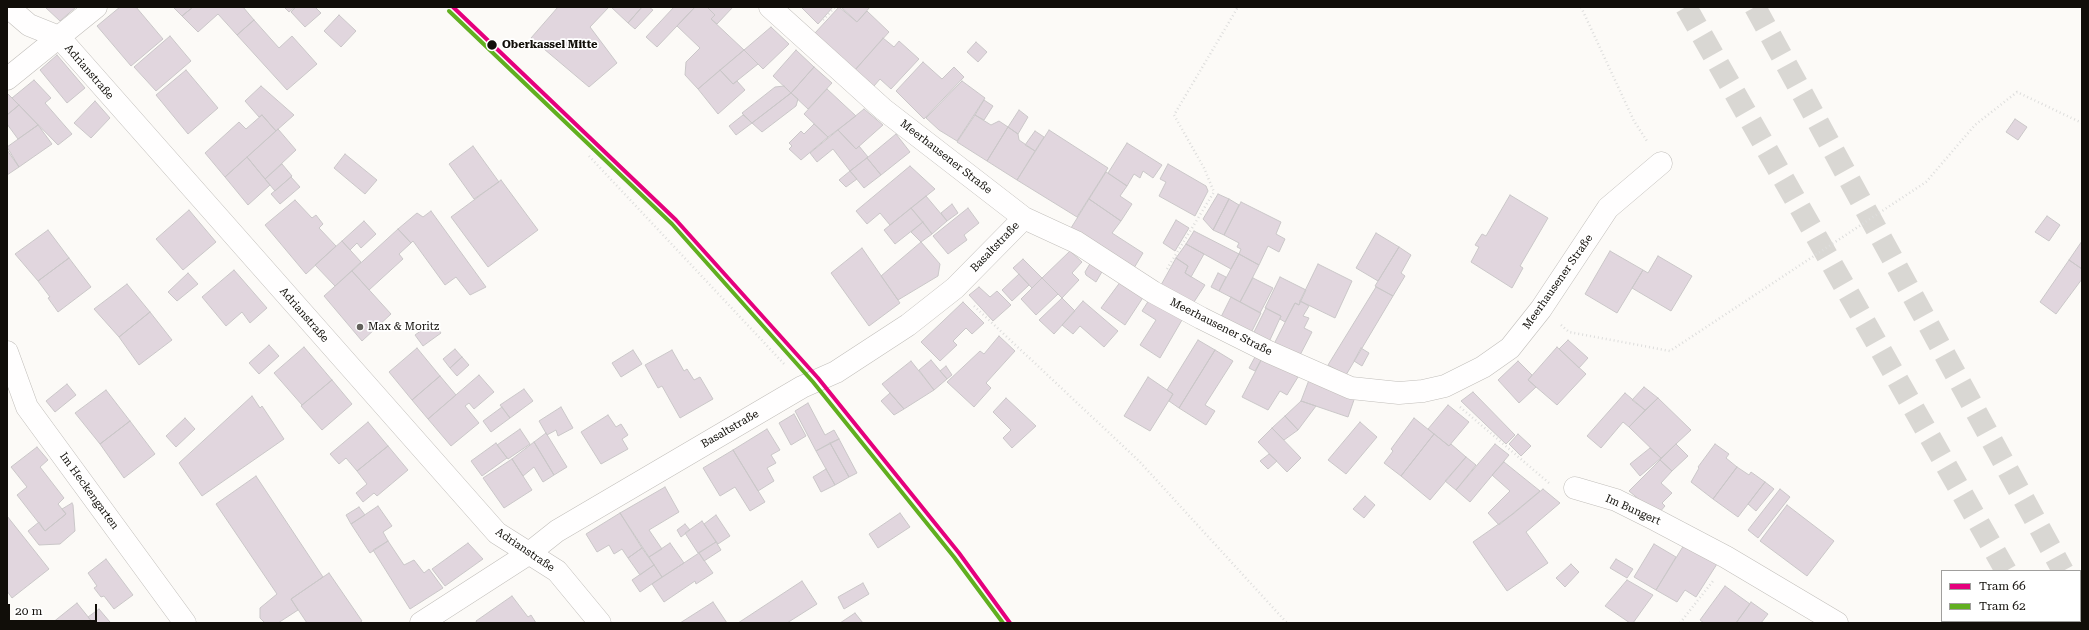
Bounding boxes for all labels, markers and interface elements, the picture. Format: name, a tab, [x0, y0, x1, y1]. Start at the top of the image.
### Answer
marker: Oberkassel Mitte	[485, 38, 499, 52]
place label: Oberkassel Mitte	[502, 38, 597, 52]
street label: Adrianstraße	[62, 42, 116, 102]
street label: Meerhausener Straße	[898, 117, 994, 197]
street label: Basaltstraße	[968, 219, 1022, 275]
street label: Meerhausener Straße	[1520, 232, 1596, 332]
street label: Adrianstraße	[277, 285, 331, 345]
street label: Meerhausener Straße	[1168, 296, 1274, 358]
place label: Max & Moritz	[368, 320, 439, 334]
marker: Max & Moritz	[355, 322, 365, 332]
street label: Basaltstraße	[699, 407, 761, 451]
street label: Im Heckengarten	[57, 450, 121, 532]
street label: Im Bungert	[1603, 492, 1663, 528]
street label: Adrianstraße	[493, 525, 557, 575]
legend	[1941, 570, 2081, 622]
text: Tram 66	[1979, 579, 2026, 593]
scale bar	[10, 596, 99, 622]
text: Tram 62	[1979, 599, 2026, 613]
text: 20 m	[15, 604, 42, 618]

